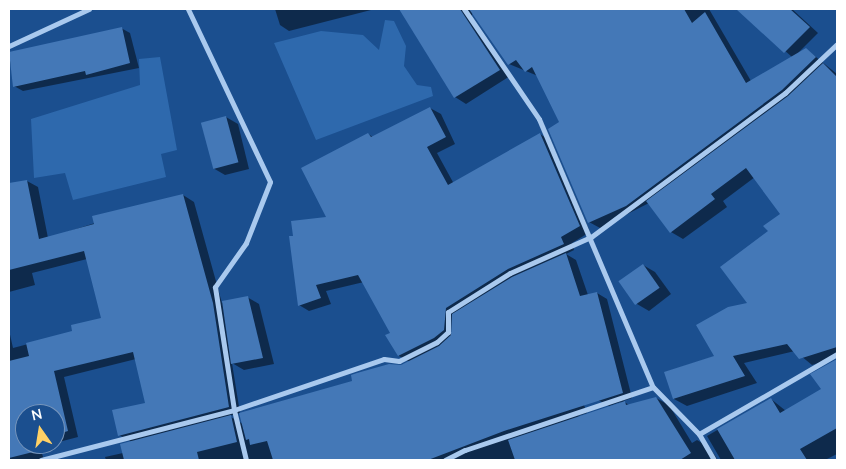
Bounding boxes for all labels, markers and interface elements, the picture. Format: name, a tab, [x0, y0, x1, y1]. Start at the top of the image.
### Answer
north arrow	[15, 404, 65, 454]
text: N	[29, 404, 44, 425]

